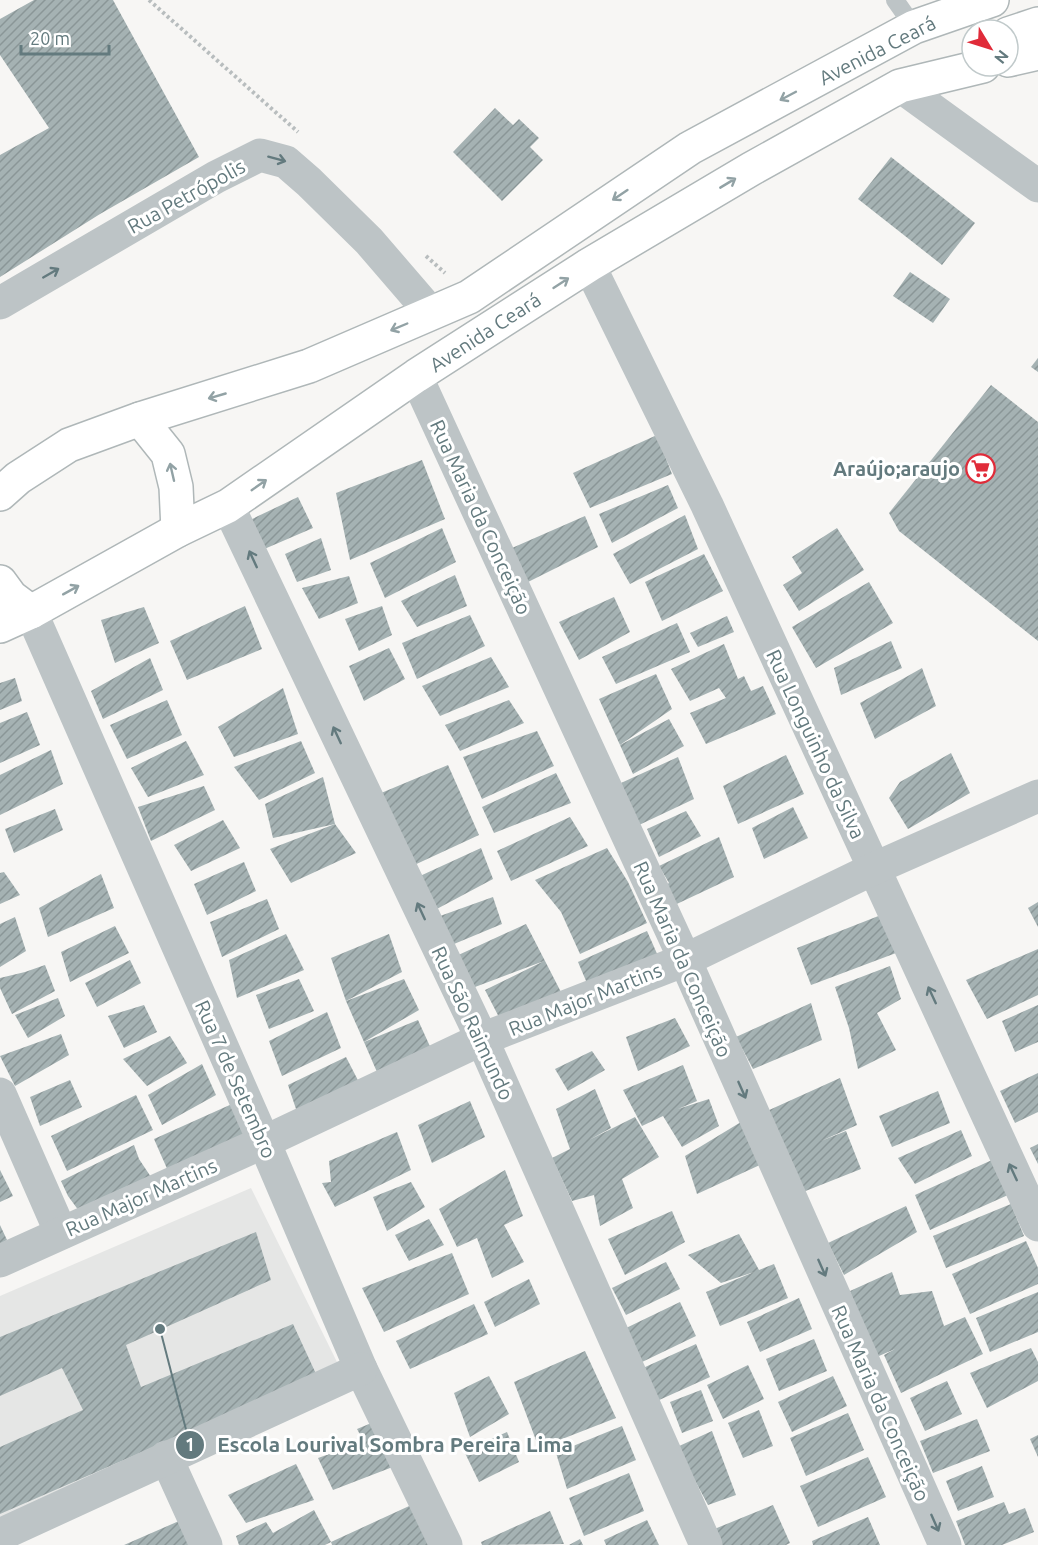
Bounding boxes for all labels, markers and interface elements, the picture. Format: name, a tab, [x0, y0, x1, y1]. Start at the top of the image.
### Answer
street label: Avenida Ceará	[815, 11, 939, 89]
scale bar	[21, 18, 110, 56]
north arrow	[960, 18, 1020, 78]
text: 20 m	[30, 28, 70, 48]
text: N	[991, 47, 1013, 67]
one-way arrow	[779, 91, 797, 102]
street label: Rua Petrópolis	[123, 154, 249, 238]
one-way arrow	[267, 154, 286, 166]
one-way arrow	[719, 176, 736, 188]
one-way arrow	[612, 189, 629, 202]
one-way arrow	[42, 267, 59, 279]
one-way arrow	[552, 277, 569, 289]
street label: Avenida Ceará	[425, 288, 545, 376]
one-way arrow	[391, 322, 409, 333]
one-way arrow	[208, 391, 227, 402]
street label: Rua Maria da Conceição	[426, 416, 536, 618]
supermarket icon: Araújo;araujo	[965, 452, 997, 484]
place label: Araújo;araujo	[833, 457, 960, 480]
one-way arrow	[166, 463, 178, 482]
one-way arrow	[251, 479, 267, 491]
one-way arrow	[247, 550, 259, 568]
one-way arrow	[62, 584, 79, 596]
street label: Rua Longuinho da Silva	[762, 646, 870, 842]
one-way arrow	[331, 726, 343, 744]
street label: Rua Maria da Conceição	[629, 857, 737, 1061]
one-way arrow	[415, 902, 427, 920]
street label: Rua São Raimundo	[427, 943, 519, 1103]
street label: Rua Major Martins	[505, 958, 665, 1040]
one-way arrow	[925, 987, 937, 1005]
street label: Rua 7 de Setembro	[191, 996, 281, 1162]
one-way arrow	[738, 1081, 749, 1099]
street label: Rua Major Martins	[62, 1153, 220, 1241]
one-way arrow	[1007, 1164, 1019, 1182]
one-way arrow	[816, 1259, 828, 1277]
street label: Rua Maria da Conceição	[827, 1301, 935, 1505]
callout: Escola Lourival Sombra Pereira Lima	[175, 1425, 585, 1464]
text: Escola Lourival Sombra Pereira Lima	[217, 1432, 573, 1456]
text: 1	[185, 1434, 195, 1454]
one-way arrow	[930, 1513, 941, 1532]

